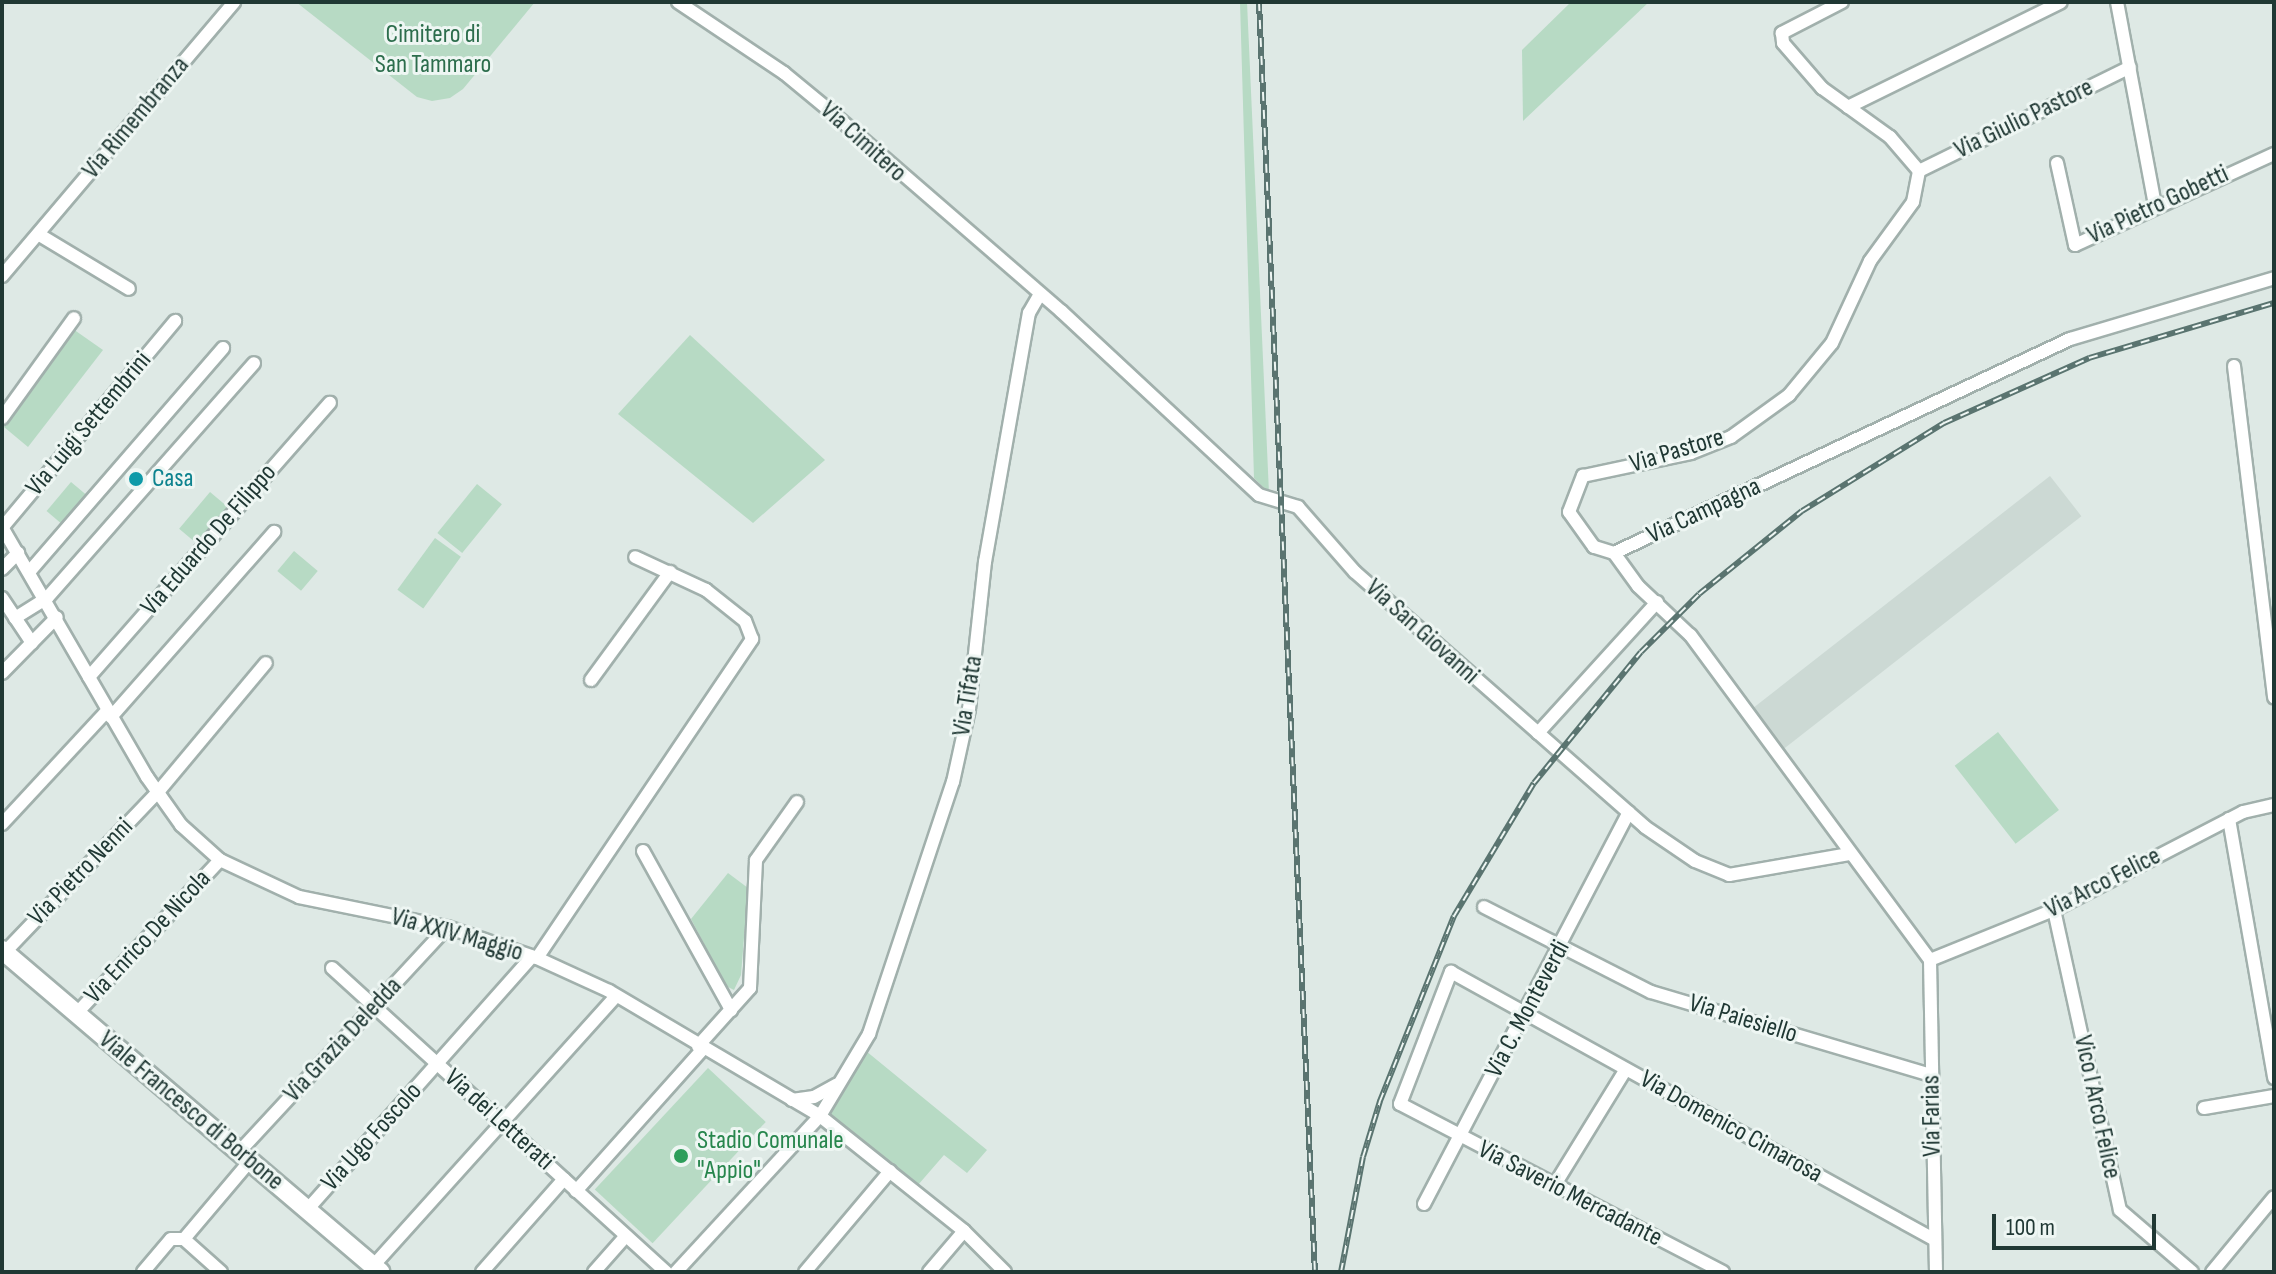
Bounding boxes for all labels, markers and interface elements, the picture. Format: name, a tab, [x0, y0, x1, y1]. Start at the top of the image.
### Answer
park label: Cimitero di San Tammaro	[375, 19, 491, 80]
street label: Via Rimembranza	[76, 51, 196, 185]
street label: Via Giulio Pastore	[1950, 72, 2098, 166]
street label: Via Cimitero	[813, 95, 913, 189]
street label: Via Pietro Gobetti	[2082, 159, 2234, 251]
street label: Via Luigi Settembrini	[20, 346, 158, 502]
street label: Via Pastore	[1626, 422, 1728, 480]
street label: Via Eduardo De Filippo	[135, 458, 283, 622]
place label: Casa	[152, 463, 193, 495]
marker: Casa	[127, 470, 145, 488]
street label: Via Campagna	[1642, 471, 1766, 551]
street label: Via San Giovanni	[1359, 573, 1485, 691]
street label: Via Tifata	[946, 653, 990, 739]
street label: Via Pietro Nenni	[22, 812, 140, 932]
street label: Via Arco Felice	[2040, 841, 2166, 925]
street label: Via Enrico De Nicola	[78, 864, 218, 1010]
street label: Via XXIV Maggio	[387, 901, 527, 969]
street label: Via C. Monteverdi	[1479, 935, 1577, 1083]
street label: Via Grazia Deledda	[277, 971, 409, 1109]
street label: Via Paiesiello	[1685, 988, 1801, 1050]
street label: Viale Francesco di Borbone	[92, 1024, 290, 1198]
street label: Vico I Arco Felice	[2067, 1032, 2127, 1182]
street label: Via dei Letterati	[438, 1063, 560, 1177]
street label: Via Domenico Cimarosa	[1634, 1064, 1828, 1190]
street label: Via Farias	[1916, 1075, 1948, 1157]
street label: Via Ugo Foscolo	[315, 1076, 429, 1198]
place label: Stadio Comunale "Appio"	[697, 1125, 844, 1186]
street label: Via Saverio Mercadante	[1473, 1134, 1667, 1254]
marker: Stadio Comunale "Appio"	[672, 1147, 690, 1165]
scale bar	[1996, 1198, 2160, 1248]
text: 100 m	[2006, 1213, 2055, 1242]

